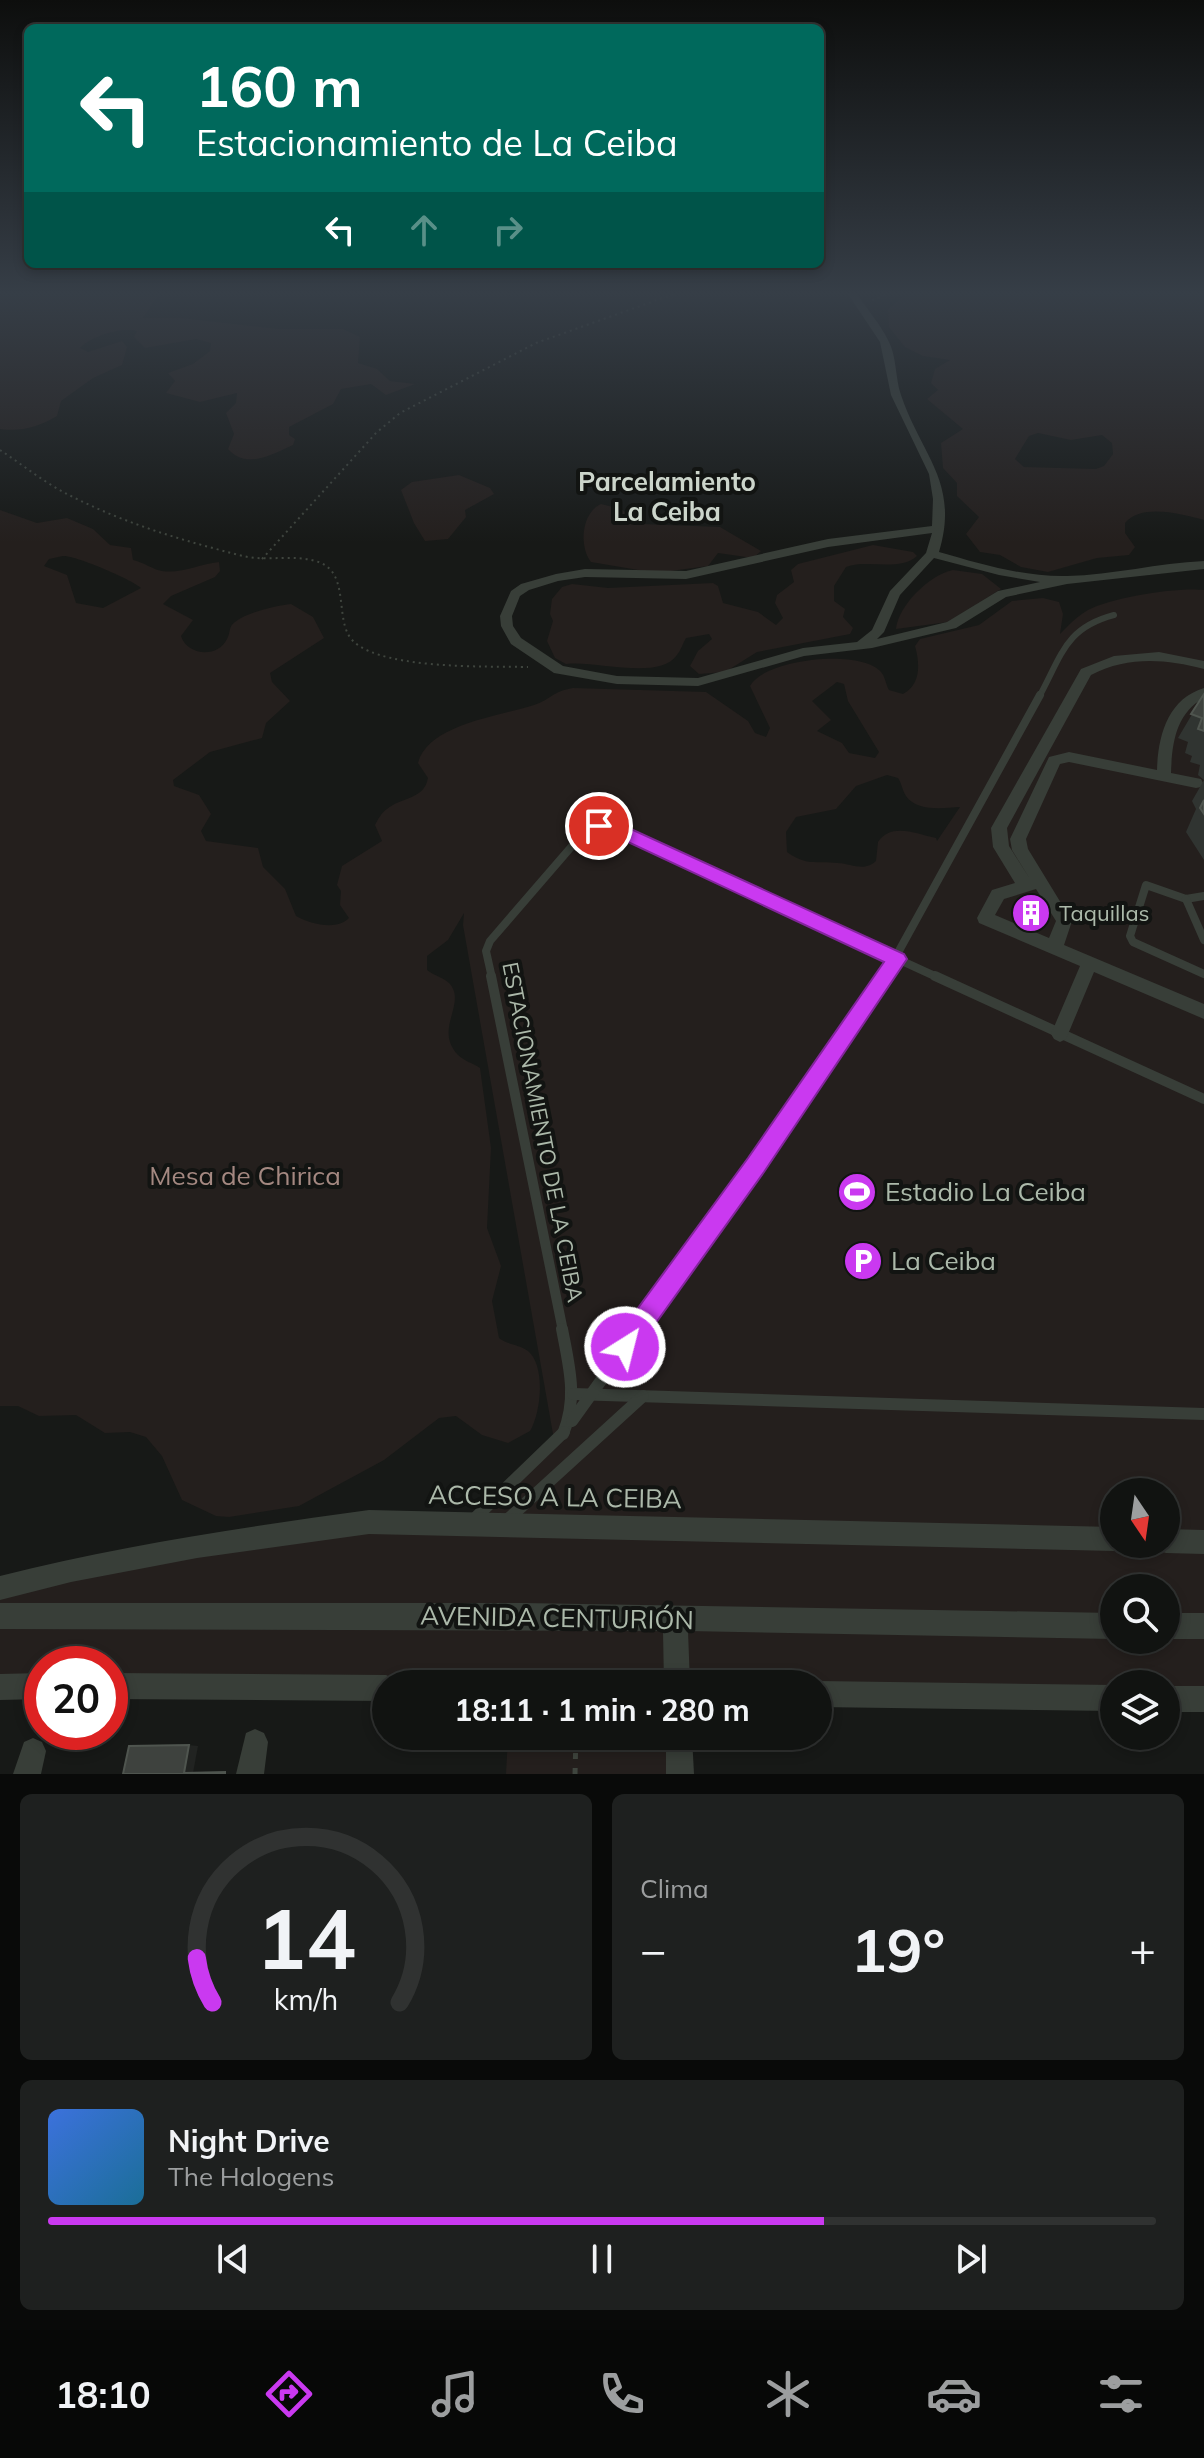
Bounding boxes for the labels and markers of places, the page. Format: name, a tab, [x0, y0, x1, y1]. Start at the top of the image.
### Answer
pin	[565, 792, 633, 860]
building icon: Taquillas	[1010, 892, 1052, 934]
place label: Taquillas	[1059, 899, 1150, 927]
sports icon: Estadio La Ceiba	[836, 1171, 878, 1213]
place label: Estadio La Ceiba	[885, 1175, 1086, 1208]
parking icon: La Ceiba	[842, 1240, 884, 1282]
place label: La Ceiba	[891, 1244, 996, 1277]

